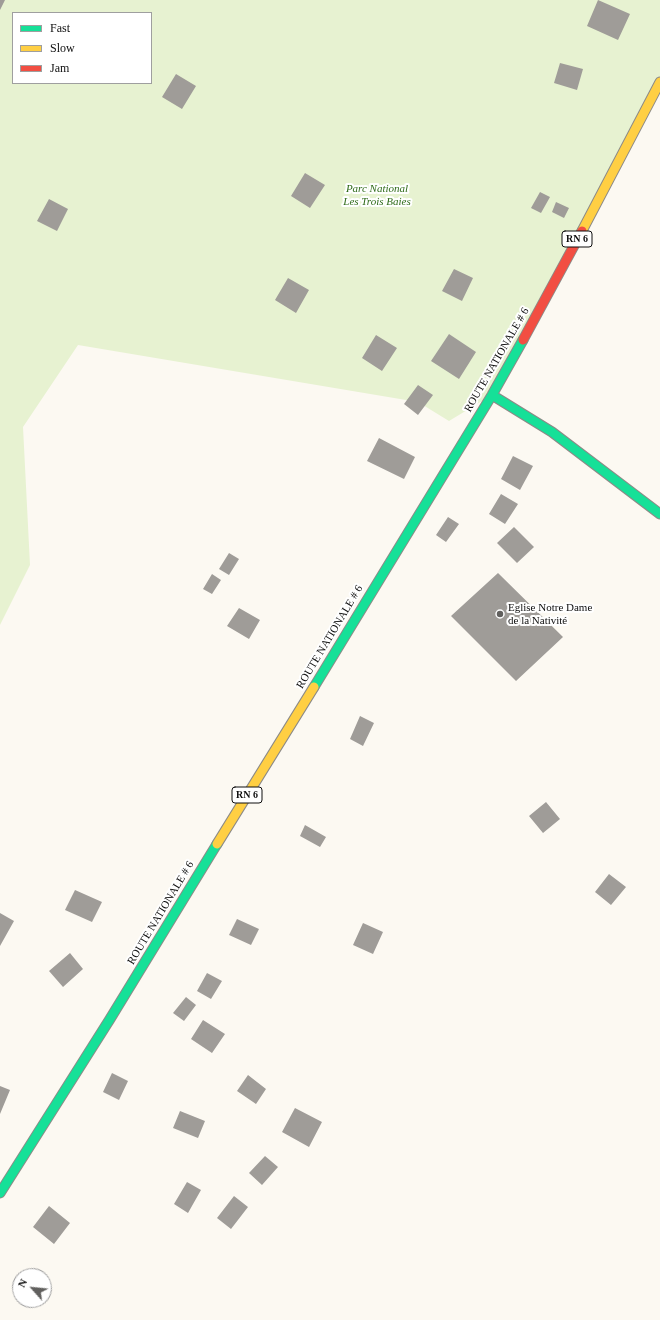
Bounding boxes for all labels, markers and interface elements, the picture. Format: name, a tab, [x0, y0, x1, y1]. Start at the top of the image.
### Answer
legend	[12, 12, 152, 84]
text: Fast	[50, 21, 70, 35]
text: Slow	[50, 41, 75, 55]
text: Jam	[50, 61, 69, 75]
park label: Parc National Les Trois Baies	[343, 182, 411, 208]
road number: RN 6	[562, 231, 592, 247]
street label: ROUTE NATIONALE # 6	[462, 306, 532, 414]
street label: ROUTE NATIONALE # 6	[294, 583, 366, 691]
place label: Eglise Notre Dame de la Nativité	[508, 601, 592, 627]
marker: Eglise Notre Dame de la Nativité	[495, 609, 505, 619]
road number: RN 6	[232, 787, 262, 803]
street label: ROUTE NATIONALE # 6	[125, 859, 197, 967]
north arrow	[12, 1268, 52, 1308]
text: N	[15, 1277, 29, 1289]

